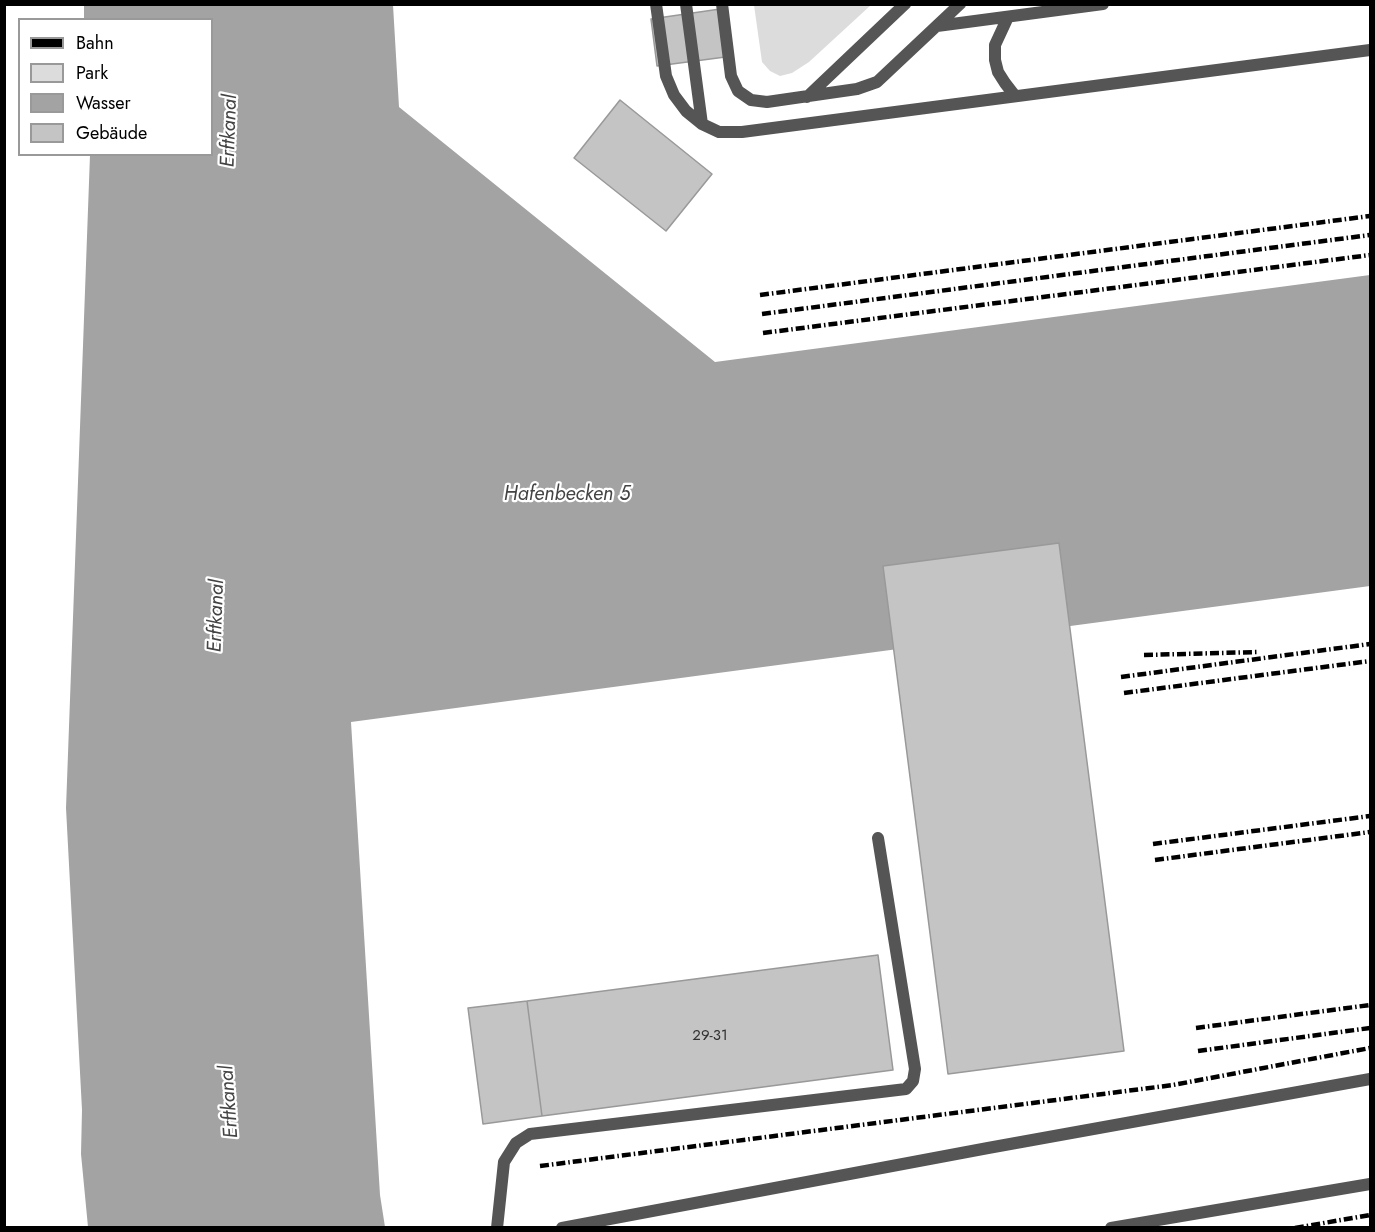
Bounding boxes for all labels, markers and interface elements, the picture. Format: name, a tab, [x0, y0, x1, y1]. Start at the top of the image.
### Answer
legend	[18, 18, 213, 156]
text: Bahn	[76, 30, 114, 56]
text: Park	[76, 60, 108, 86]
text: Wasser	[76, 90, 131, 116]
water label: Erftkanal	[217, 94, 243, 168]
text: Gebäude	[76, 120, 147, 146]
water label: Hafenbecken 5	[504, 483, 630, 507]
water label: Erftkanal	[204, 579, 230, 653]
house number: 29-31	[692, 1027, 728, 1045]
water label: Erftkanal	[215, 1065, 245, 1139]

